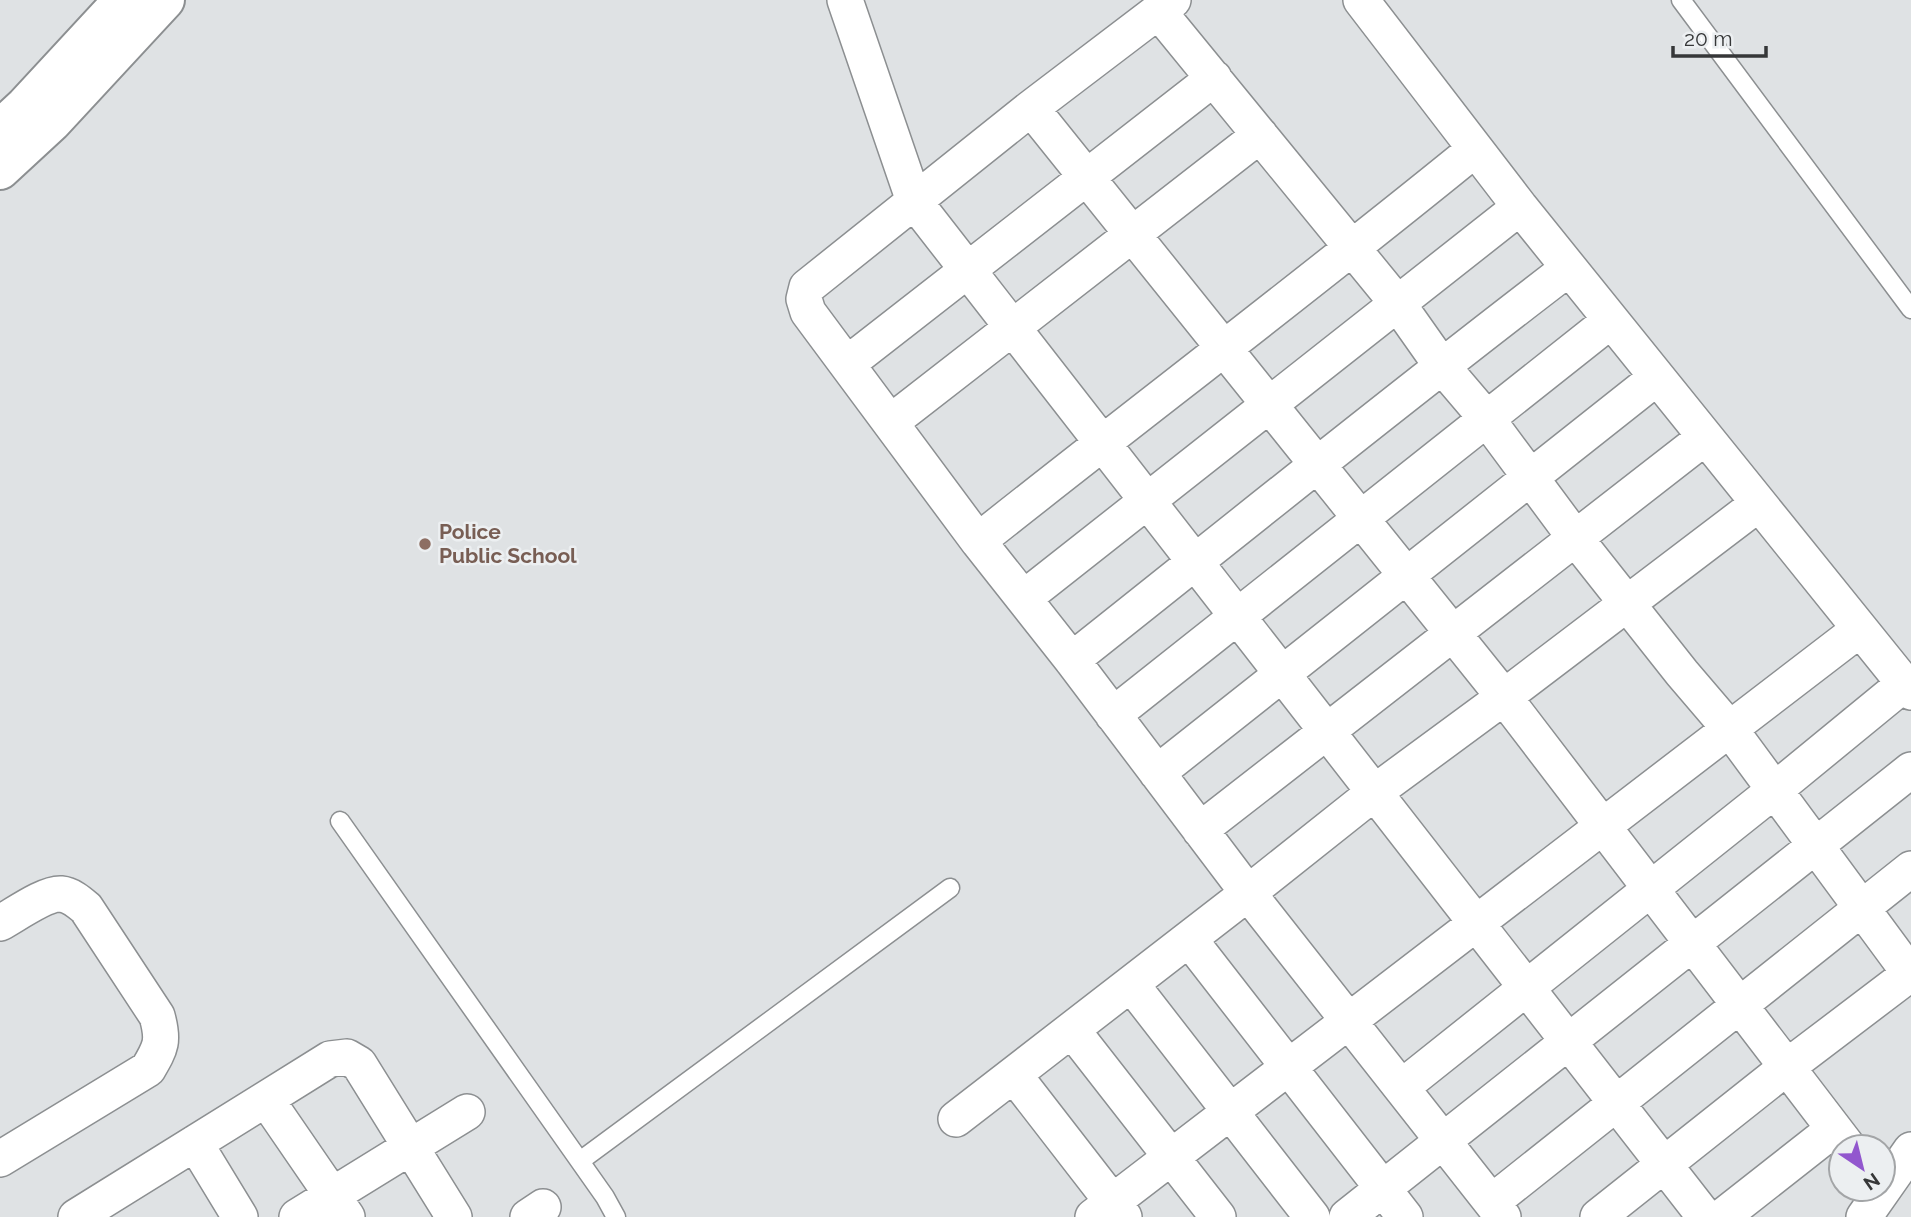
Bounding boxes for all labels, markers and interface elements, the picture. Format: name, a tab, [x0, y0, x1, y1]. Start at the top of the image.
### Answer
scale bar	[1673, 14, 1766, 58]
text: 20 m	[1684, 26, 1732, 51]
place label: Police Public School	[439, 519, 577, 568]
marker: Police Public School	[417, 536, 433, 552]
north arrow	[1827, 1133, 1897, 1203]
text: N	[1860, 1169, 1884, 1195]

